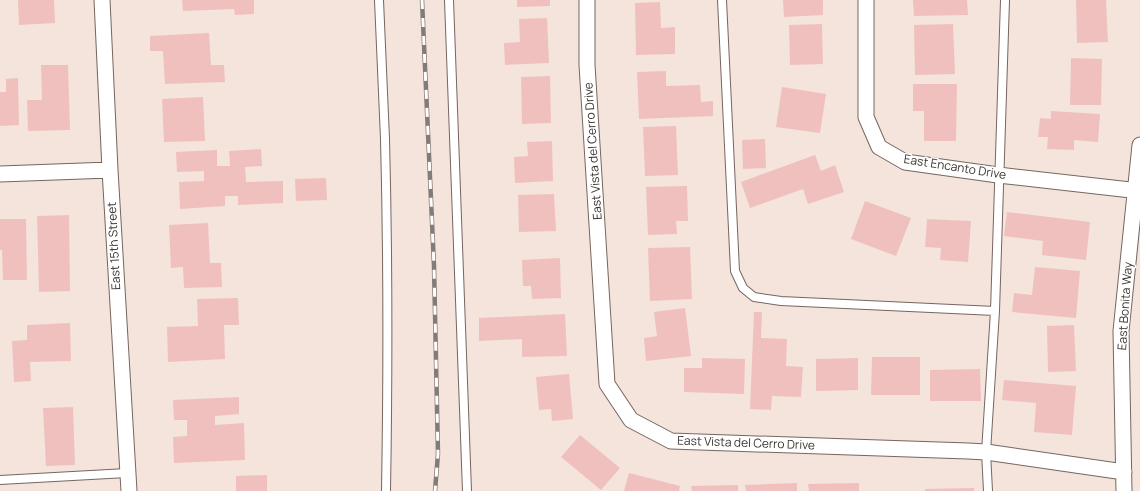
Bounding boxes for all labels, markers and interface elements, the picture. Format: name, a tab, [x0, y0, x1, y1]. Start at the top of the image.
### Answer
street label: East Vista del Cerro Drive	[579, 82, 606, 220]
street label: East Encanto Drive	[903, 150, 1008, 183]
street label: East 15th Street	[103, 201, 124, 291]
street label: East Bonita Way	[1113, 261, 1136, 351]
street label: East Vista del Cerro Drive	[677, 432, 815, 453]

